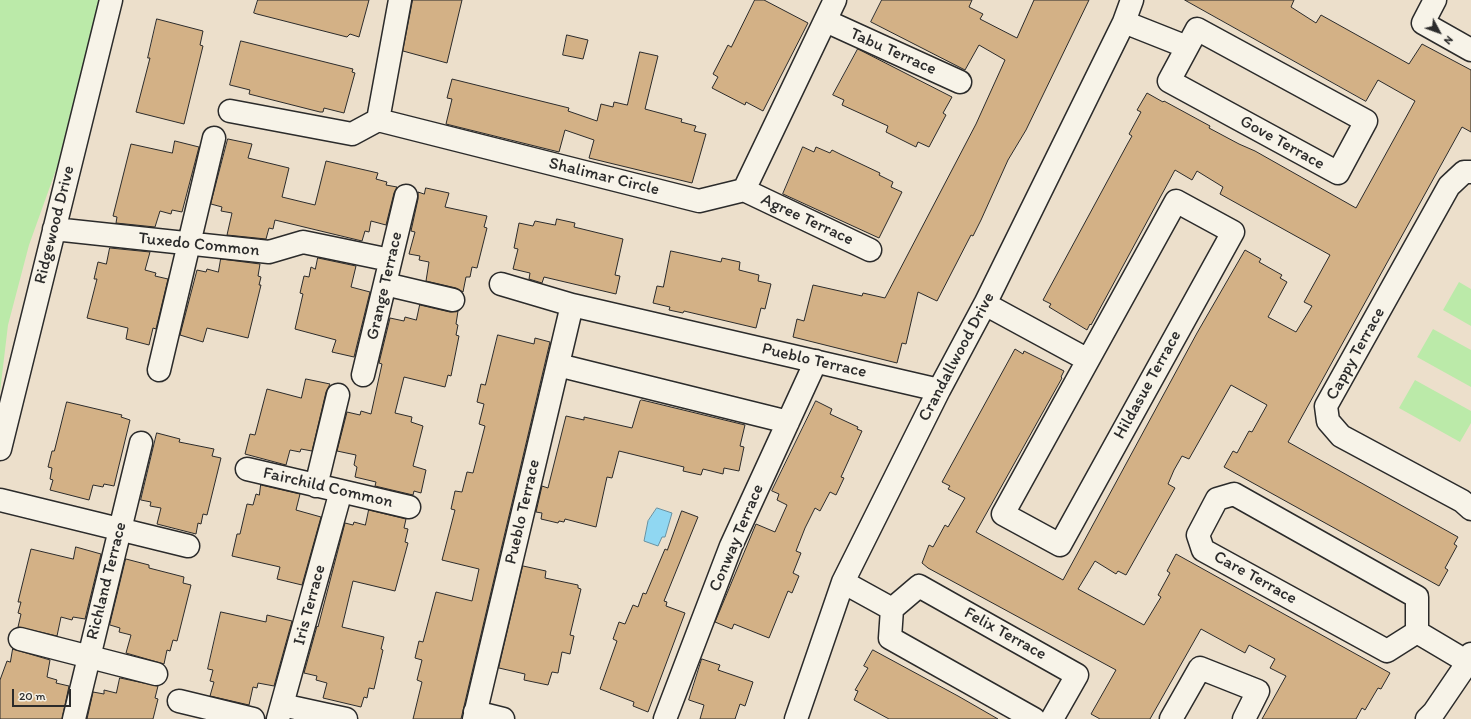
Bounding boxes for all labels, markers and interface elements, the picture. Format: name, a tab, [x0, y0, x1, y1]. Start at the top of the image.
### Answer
north arrow	[1419, 12, 1459, 52]
street label: Tabu Terrace	[847, 24, 939, 80]
text: N	[1441, 33, 1456, 47]
street label: Gove Terrace	[1236, 111, 1328, 175]
street label: Shalimar Circle	[547, 153, 661, 201]
street label: Ridgewood Drive	[30, 164, 80, 286]
street label: Agree Terrace	[758, 190, 856, 250]
street label: Tuxedo Common	[137, 228, 261, 262]
street label: Grange Terrace	[363, 230, 407, 342]
street label: Crandallwood Drive	[914, 289, 1000, 425]
street label: Cappy Terrace	[1322, 304, 1390, 404]
street label: Hildasue Terrace	[1110, 327, 1186, 443]
street label: Pueblo Terrace	[760, 339, 868, 383]
street label: Pueblo Terrace	[501, 458, 545, 566]
street label: Fairchild Common	[261, 463, 395, 513]
street label: Conway Terrace	[705, 481, 769, 595]
street label: Richland Terrace	[83, 520, 131, 642]
street label: Care Terrace	[1210, 547, 1300, 609]
street label: Iris Terrace	[289, 563, 331, 647]
street label: Felix Terrace	[960, 603, 1050, 665]
scale bar	[14, 681, 73, 707]
text: 20 m	[19, 689, 46, 703]

